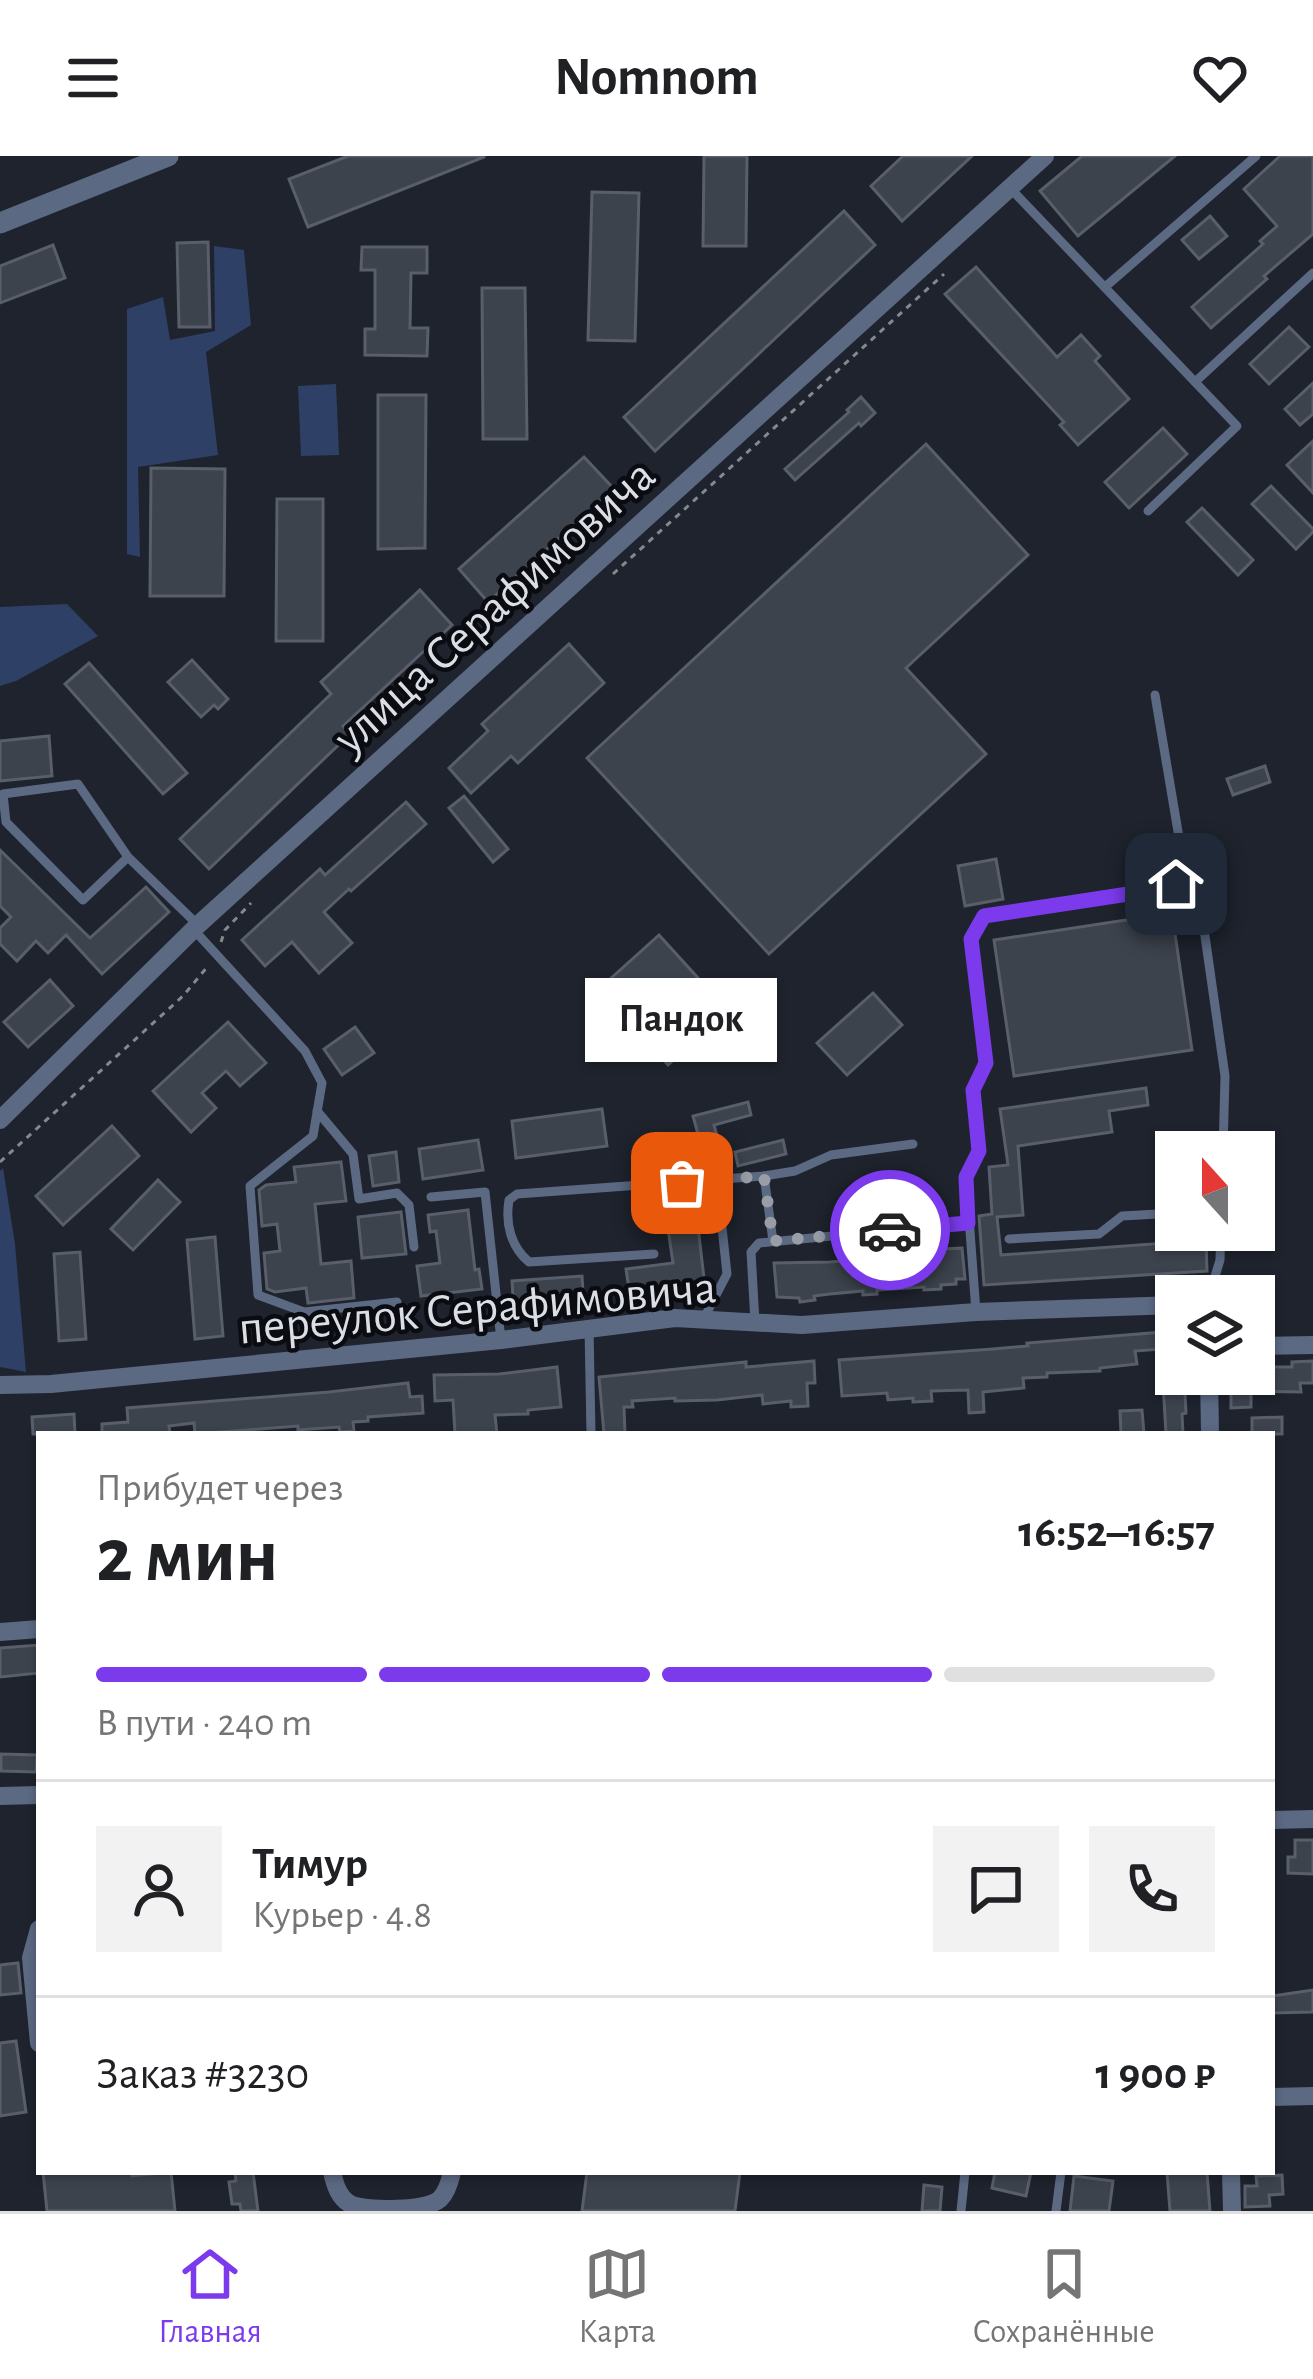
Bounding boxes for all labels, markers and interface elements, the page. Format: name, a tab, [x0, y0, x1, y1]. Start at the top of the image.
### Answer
icon: menu	[60, 45, 126, 111]
icon: heart	[1187, 45, 1253, 111]
text: Nomnom	[554, 51, 759, 105]
street label: улица Серафимовича	[324, 451, 665, 764]
pin	[1125, 833, 1227, 935]
icon: home	[1143, 851, 1209, 917]
callout: Пандок	[586, 979, 778, 1063]
text: Пандок	[618, 1000, 744, 1039]
north arrow	[1155, 1131, 1275, 1251]
map controls	[1155, 1131, 1275, 1395]
pin	[631, 1132, 733, 1234]
icon: bag	[649, 1150, 715, 1216]
courier	[830, 1170, 950, 1290]
icon: car	[857, 1197, 923, 1263]
street label: переулок Серафимовича	[236, 1264, 718, 1354]
button: layers	[1155, 1275, 1275, 1395]
text: Прибудет через	[96, 1469, 343, 1508]
text: 16:52–16:57	[1018, 1510, 1215, 1555]
text: 2 мин	[96, 1518, 279, 1596]
text: В пути · 240 m	[96, 1704, 312, 1743]
button: person	[96, 1826, 222, 1952]
button: chat	[933, 1826, 1059, 1952]
button: phone	[1089, 1826, 1215, 1952]
text: Тимур	[252, 1842, 368, 1887]
text: Курьер · 4.8	[252, 1896, 432, 1935]
text: Заказ #3230	[96, 2052, 309, 2097]
text: 1 900 ₽	[1096, 2052, 1215, 2097]
tab: Главная	[158, 2241, 262, 2353]
tab: Карта	[578, 2241, 656, 2353]
tab: Сохранённые	[972, 2241, 1155, 2353]

